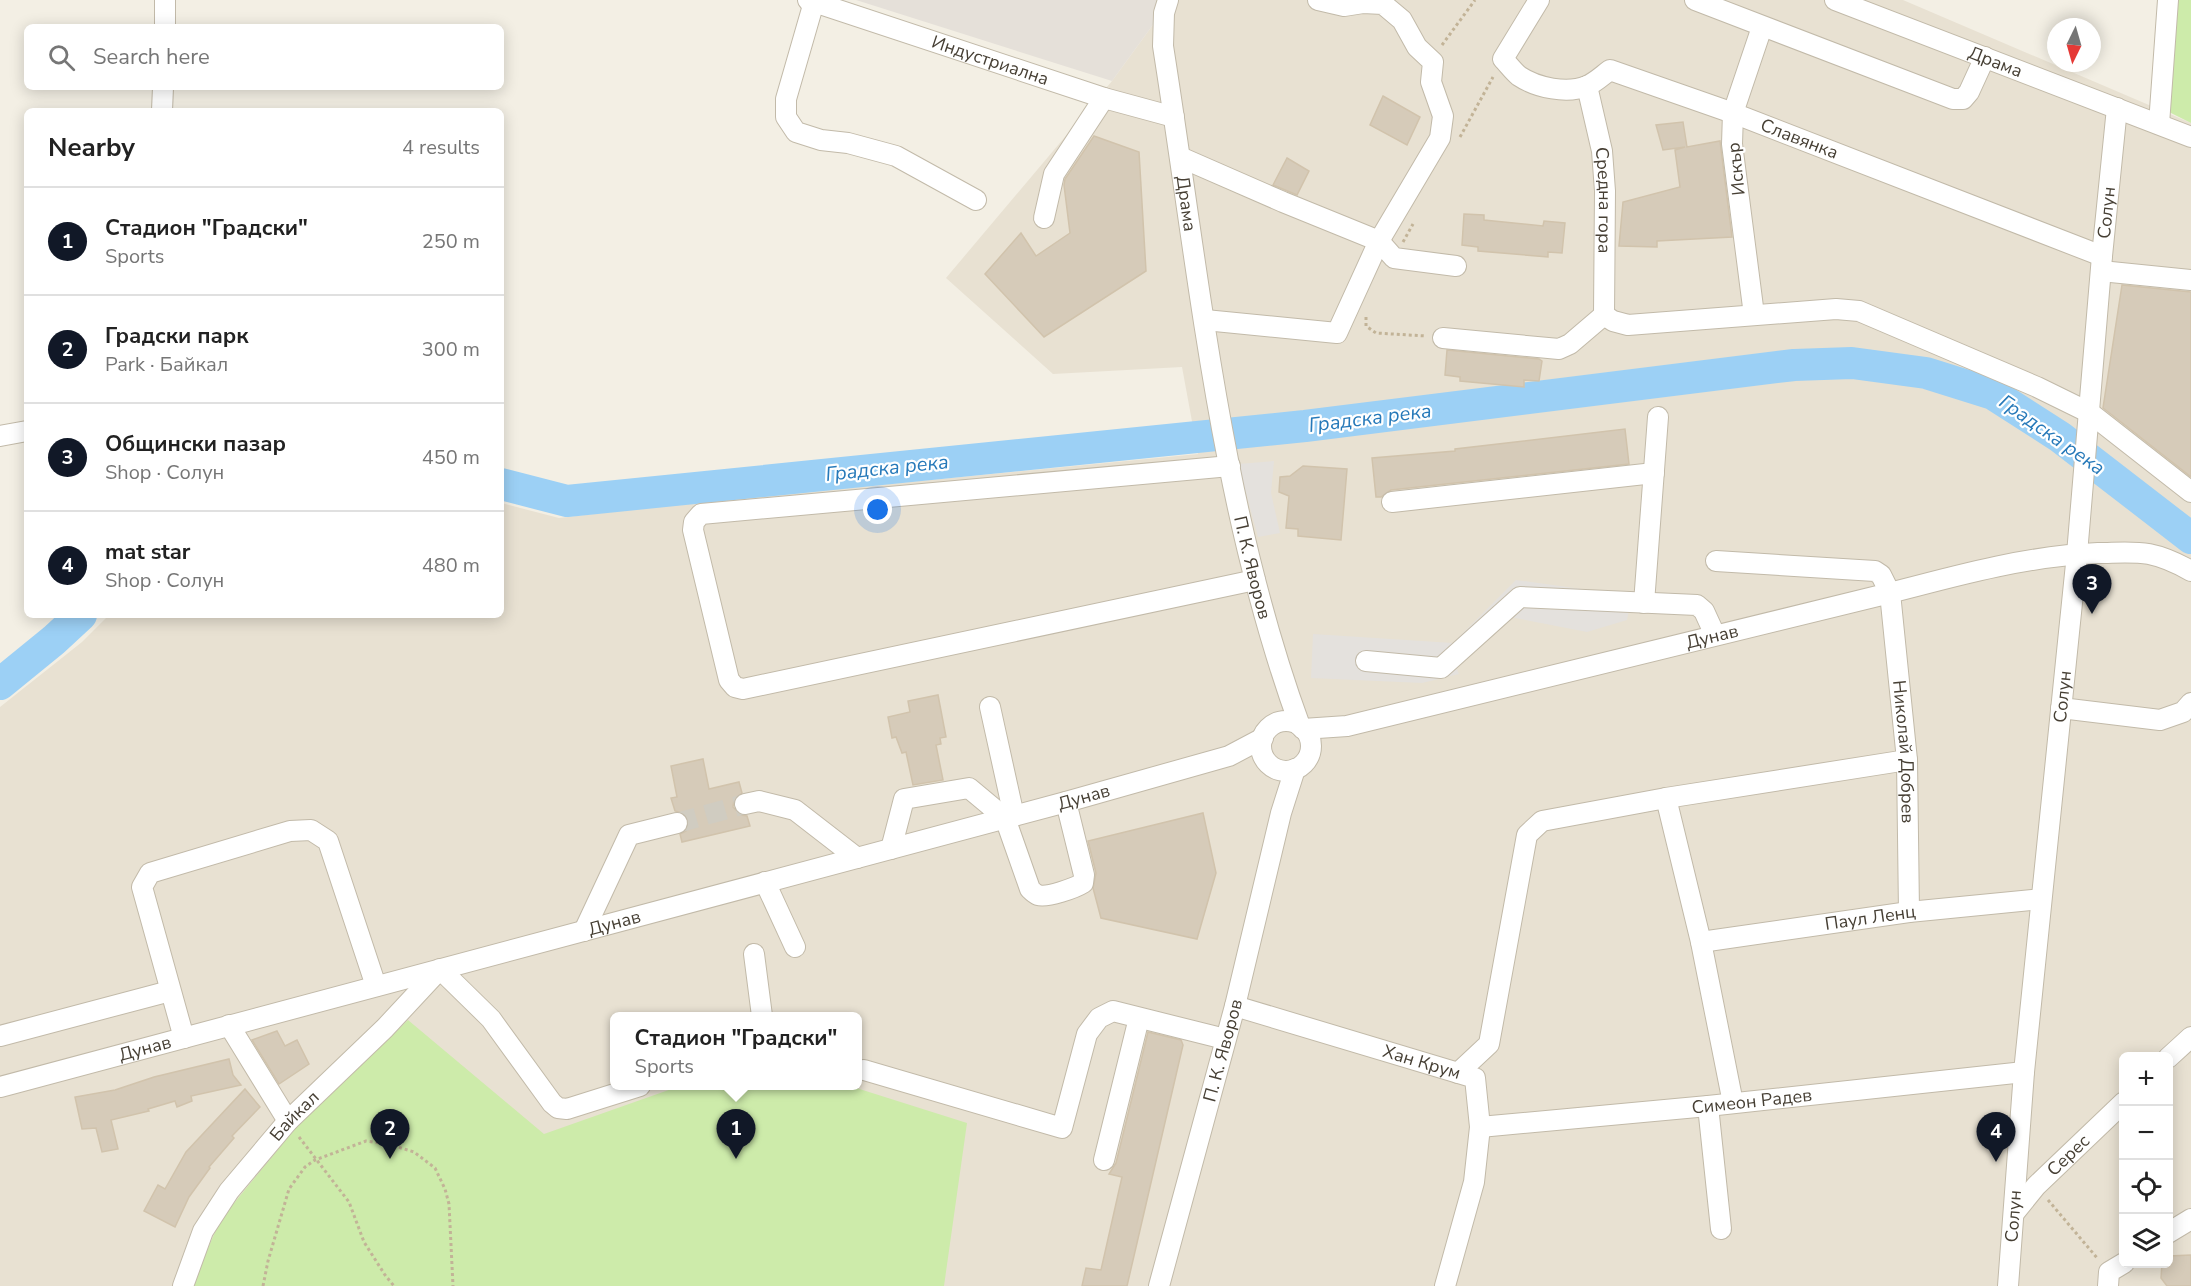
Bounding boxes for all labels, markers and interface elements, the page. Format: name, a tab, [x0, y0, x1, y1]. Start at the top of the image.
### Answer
north arrow	[2047, 18, 2101, 72]
search box	[24, 24, 504, 90]
street label: Индустриална	[929, 30, 1052, 91]
icon: search	[45, 41, 78, 74]
street label: Драма	[1965, 41, 2026, 83]
text: Search here	[93, 42, 210, 72]
street label: Славянка	[1757, 113, 1842, 165]
text: Nearby	[48, 130, 135, 165]
text: 4 results	[402, 134, 480, 161]
street label: Искър	[1721, 141, 1751, 197]
street label: Средна гора	[1590, 146, 1617, 254]
street label: Драма	[1171, 174, 1202, 233]
street label: Солун	[2092, 185, 2121, 240]
text: Стадион "Градски"	[105, 213, 308, 243]
text: 1	[62, 228, 74, 255]
text: 250 m	[422, 228, 480, 255]
text: Sports	[105, 243, 164, 270]
text: Градски парк	[105, 321, 249, 351]
text: 2	[62, 336, 74, 363]
text: 300 m	[422, 336, 480, 363]
text: Park · Байкал	[105, 351, 228, 378]
water label: Градска река	[1994, 388, 2110, 482]
water label: Градска река	[1307, 397, 1433, 439]
text: Общински пазар	[105, 429, 286, 459]
text: 3	[62, 444, 74, 471]
text: 450 m	[422, 444, 480, 471]
water label: Градска река	[824, 448, 950, 488]
text: Shop · Солун	[105, 459, 224, 486]
your location	[863, 495, 892, 524]
street label: П. К. Яворов	[1228, 514, 1277, 622]
text: mat star	[105, 537, 190, 567]
text: 4	[62, 552, 74, 579]
text: 480 m	[422, 552, 480, 579]
pin: 3	[2072, 564, 2112, 614]
text: Shop · Солун	[105, 567, 224, 594]
street label: Дунав	[1683, 619, 1741, 655]
street label: Солун	[2048, 669, 2077, 724]
street label: Николай Добрев	[1887, 679, 1920, 824]
street label: Дунав	[1055, 778, 1113, 816]
street label: Паул Ленц	[1823, 899, 1917, 936]
street label: Дунав	[586, 904, 643, 941]
street label: П. К. Яворов	[1197, 997, 1248, 1105]
popup	[610, 1012, 862, 1090]
text: Стадион "Градски"	[635, 1023, 837, 1053]
street label: Дунав	[116, 1030, 174, 1067]
street label: Хан Крум	[1380, 1039, 1464, 1085]
map controls	[2119, 1052, 2173, 1268]
button: +	[2119, 1052, 2173, 1106]
text: Sports	[635, 1053, 694, 1080]
street label: Симеон Радев	[1691, 1083, 1813, 1119]
street label: Байкал	[264, 1085, 324, 1146]
button: −	[2119, 1106, 2173, 1160]
pin: 2	[370, 1110, 410, 1159]
pin: 1	[716, 1110, 756, 1159]
pin: 4	[1976, 1112, 2016, 1162]
street label: Серес	[2042, 1129, 2095, 1181]
button: locate	[2119, 1160, 2173, 1214]
street label: Солун	[1999, 1189, 2027, 1243]
button: layers	[2119, 1214, 2173, 1268]

